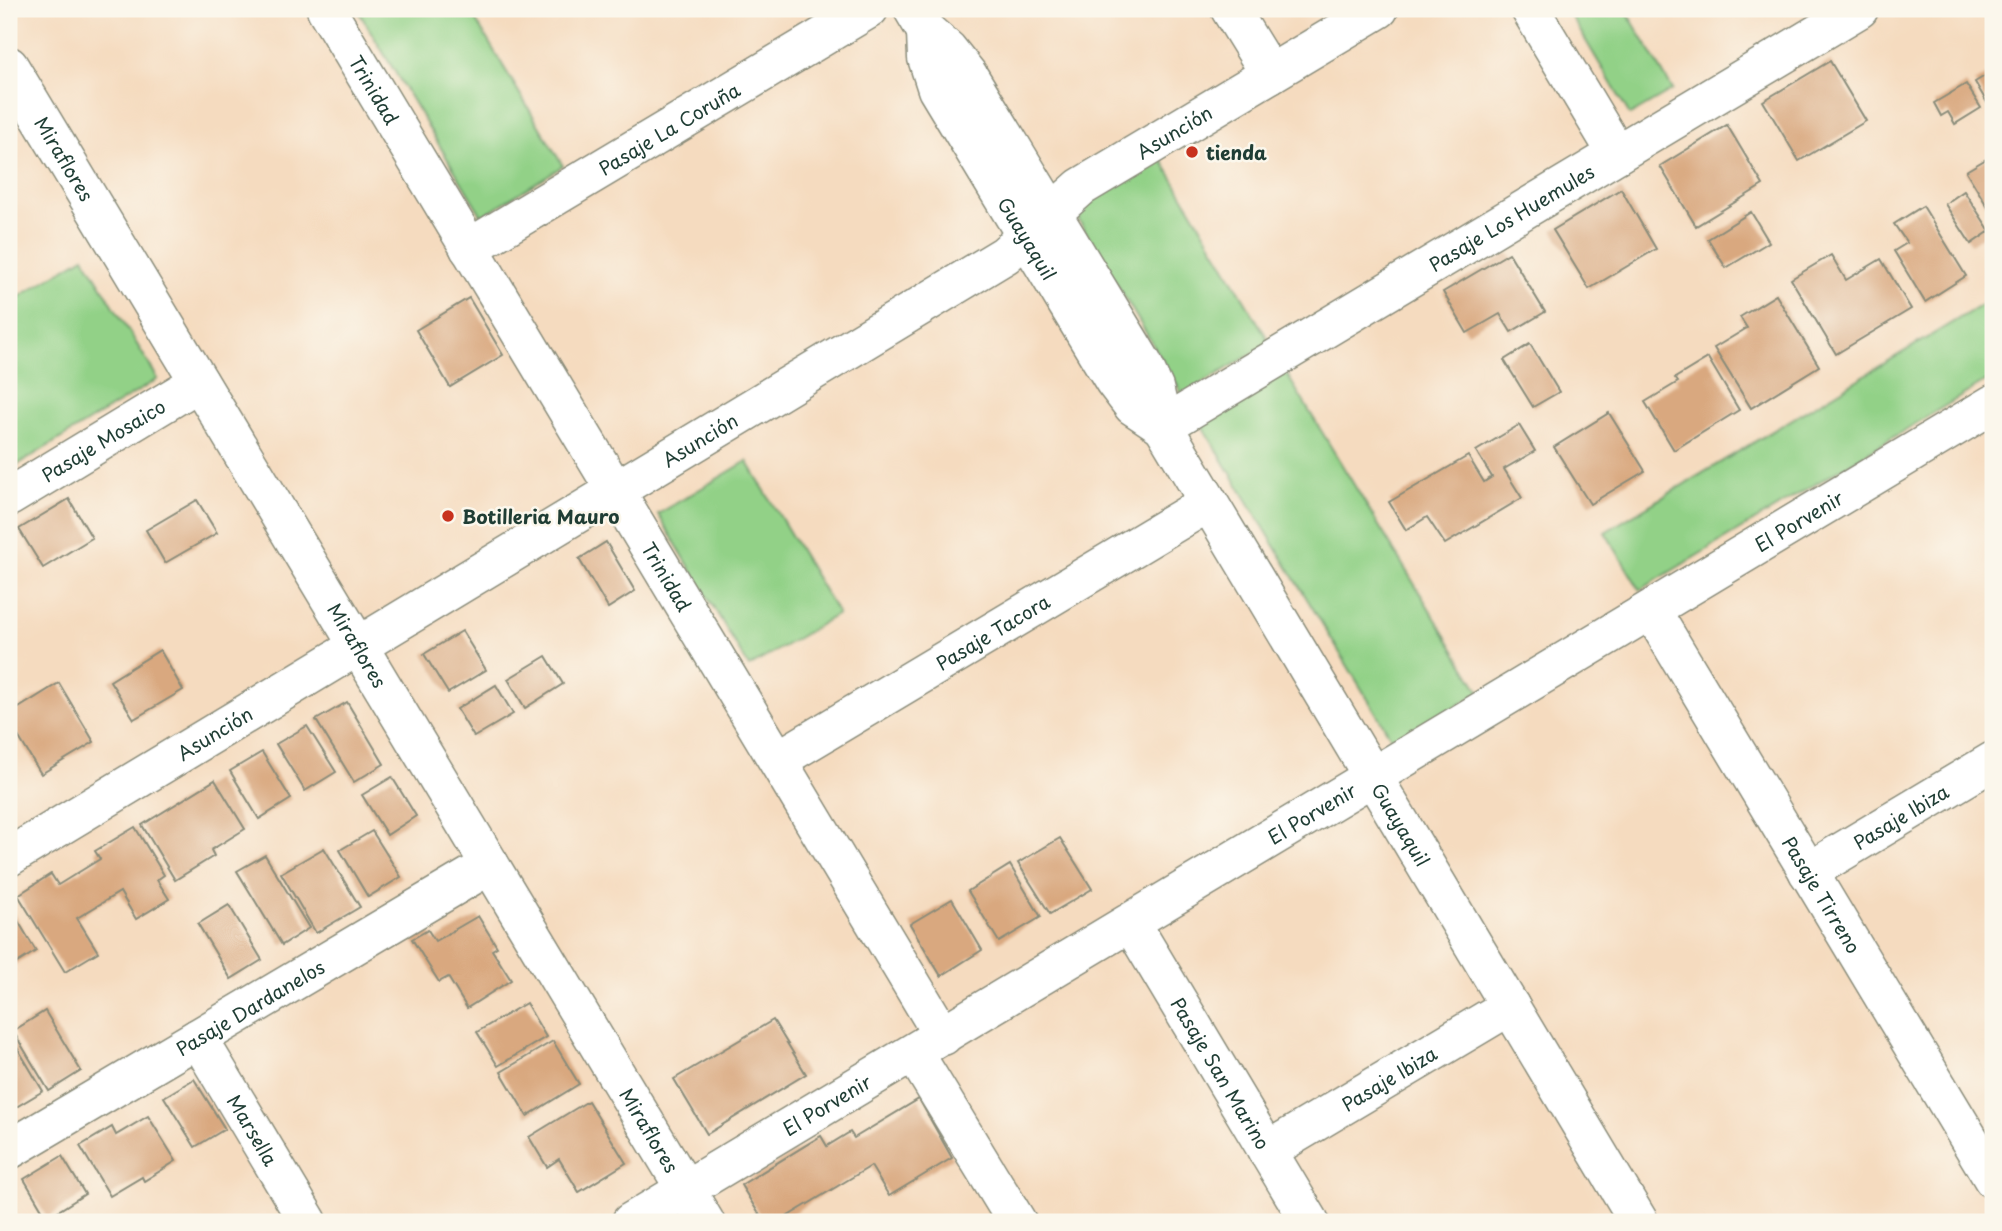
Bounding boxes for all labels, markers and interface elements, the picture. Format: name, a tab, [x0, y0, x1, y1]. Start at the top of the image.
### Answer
street label: Trinidad	[343, 50, 406, 130]
street label: Pasaje La Coruña	[593, 75, 745, 182]
street label: Asunción	[1131, 98, 1217, 165]
street label: Miraflores	[28, 111, 101, 206]
place label: tienda	[1206, 138, 1267, 166]
marker: tienda	[1184, 144, 1200, 160]
street label: Pasaje Los Huemules	[1423, 157, 1599, 278]
street label: Guayaquil	[991, 191, 1063, 285]
street label: Pasaje Mosaico	[36, 392, 170, 488]
street label: Asunción	[657, 406, 743, 473]
street label: El Porvenir	[1749, 483, 1849, 558]
place label: Botilleria Mauro	[462, 502, 619, 530]
marker: Botilleria Mauro	[440, 508, 456, 524]
street label: Trinidad	[635, 537, 699, 617]
street label: Pasaje Tacora	[930, 587, 1055, 677]
street label: Miraflores	[321, 597, 394, 693]
street label: Asunción	[171, 699, 258, 767]
street label: El Porvenir	[1262, 776, 1362, 851]
street label: Guayaquil	[1365, 777, 1437, 871]
street label: Pasaje Ibiza	[1848, 777, 1954, 856]
street label: Pasaje Tirreno	[1776, 831, 1868, 959]
street label: Pasaje Dardanelos	[170, 952, 329, 1062]
street label: Pasaje San Marino	[1164, 992, 1277, 1154]
street label: Pasaje Ibiza	[1336, 1039, 1442, 1118]
street label: El Porvenir	[777, 1067, 876, 1142]
street label: Miraflores	[613, 1082, 686, 1178]
street label: Marsella	[221, 1089, 285, 1171]

